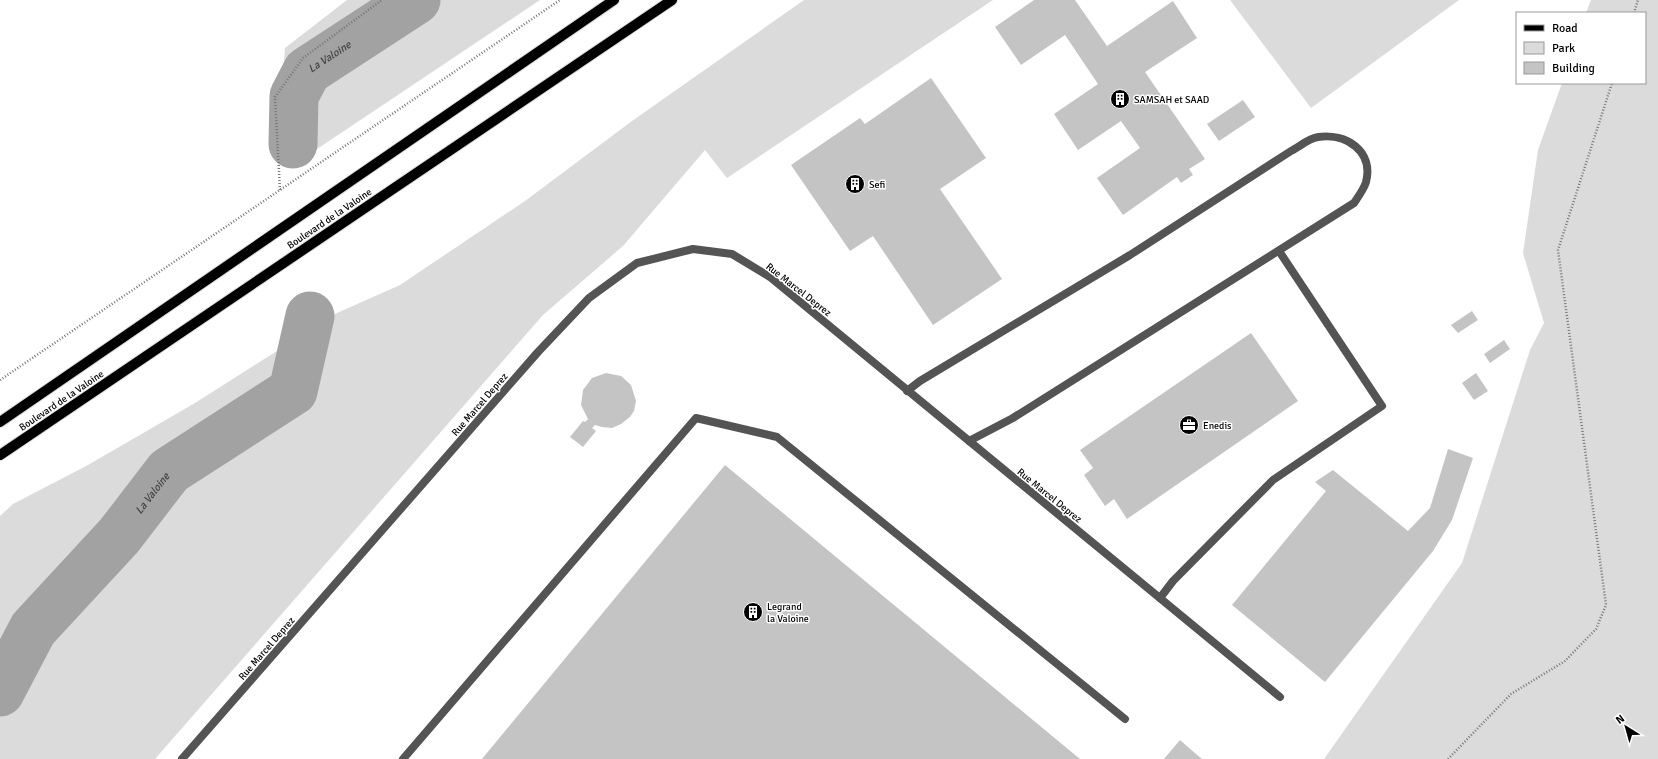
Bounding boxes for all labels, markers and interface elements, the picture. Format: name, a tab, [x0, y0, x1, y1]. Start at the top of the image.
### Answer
legend	[1516, 12, 1646, 84]
text: Road	[1552, 21, 1578, 36]
water label: La Valoine	[306, 38, 354, 75]
text: Park	[1552, 41, 1575, 56]
text: Building	[1552, 61, 1595, 76]
building icon: SAMSAH et SAAD	[1109, 88, 1131, 110]
place label: SAMSAH et SAAD	[1134, 94, 1209, 106]
building icon: Sefi	[844, 173, 866, 195]
place label: Sefi	[869, 179, 886, 191]
street label: Boulevard de la Valoine	[285, 186, 374, 252]
street label: Rue Marcel Deprez	[763, 261, 834, 319]
street label: Boulevard de la Valoine	[17, 368, 106, 434]
street label: Rue Marcel Deprez	[449, 370, 511, 439]
office icon: Enedis	[1178, 414, 1200, 436]
place label: Enedis	[1203, 420, 1232, 432]
street label: Rue Marcel Deprez	[1015, 466, 1084, 526]
water label: La Valoine	[133, 470, 173, 517]
building icon: Legrand la Valoine	[742, 601, 764, 623]
place label: Legrand la Valoine	[767, 601, 809, 625]
street label: Rue Marcel Deprez	[236, 614, 298, 683]
north arrow	[1606, 707, 1646, 747]
text: N	[1613, 712, 1627, 727]

